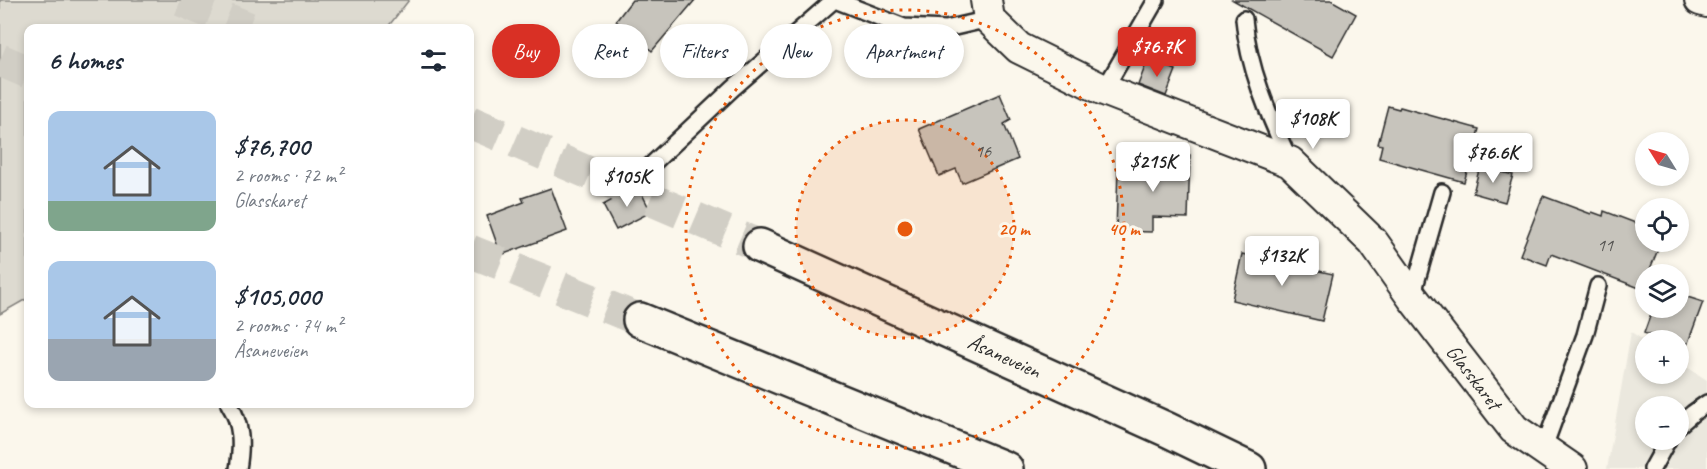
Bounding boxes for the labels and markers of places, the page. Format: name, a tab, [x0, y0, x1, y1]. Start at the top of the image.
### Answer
pin: $76.7K	[1108, 27, 1206, 78]
pin: $108K	[1271, 99, 1355, 150]
pin: $76.6K	[1444, 133, 1542, 184]
pin: $215K	[1111, 142, 1195, 193]
pin: $105K	[585, 157, 669, 208]
centre of rings	[895, 219, 915, 239]
pin: $132K	[1240, 236, 1324, 287]

